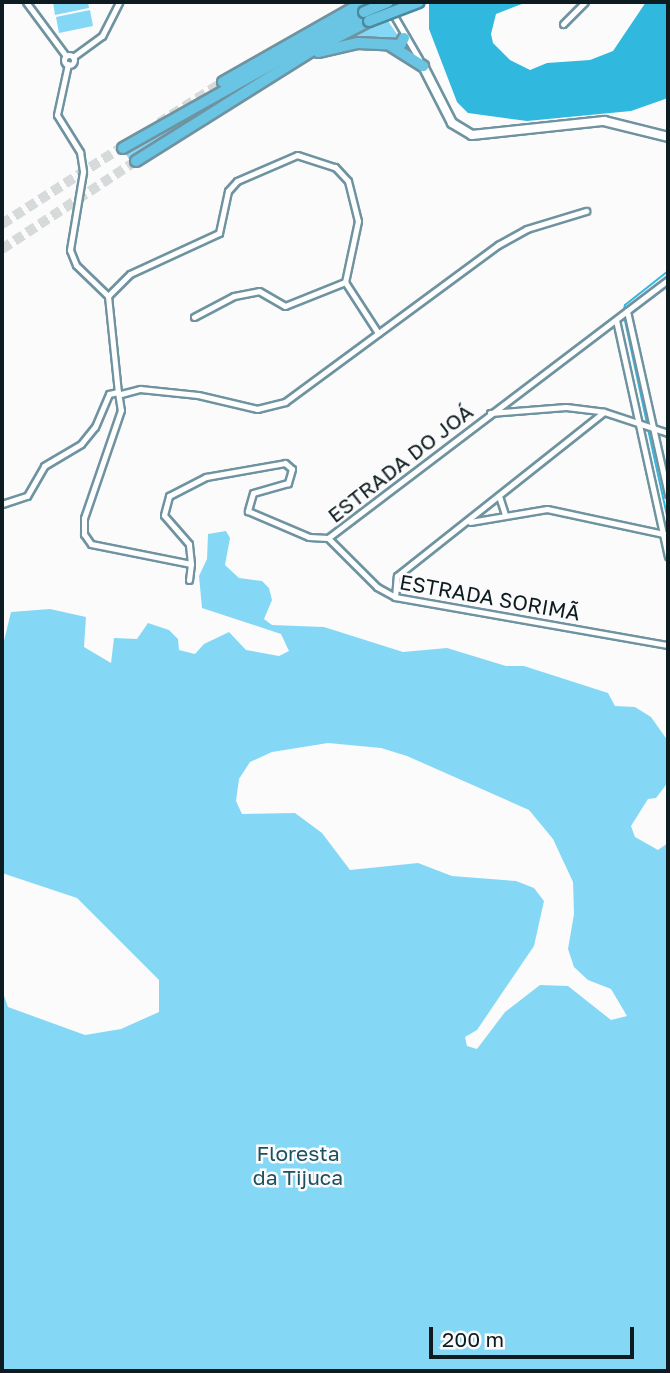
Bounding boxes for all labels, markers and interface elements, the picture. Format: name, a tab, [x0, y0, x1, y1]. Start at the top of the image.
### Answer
street label: ESTRADA DO JOÁ	[322, 398, 478, 528]
street label: ESTRADA SORIMÃ	[398, 569, 582, 625]
park label: Floresta da Tijuca	[253, 1140, 343, 1190]
scale bar	[432, 1314, 637, 1358]
text: 200 m	[442, 1326, 504, 1352]

